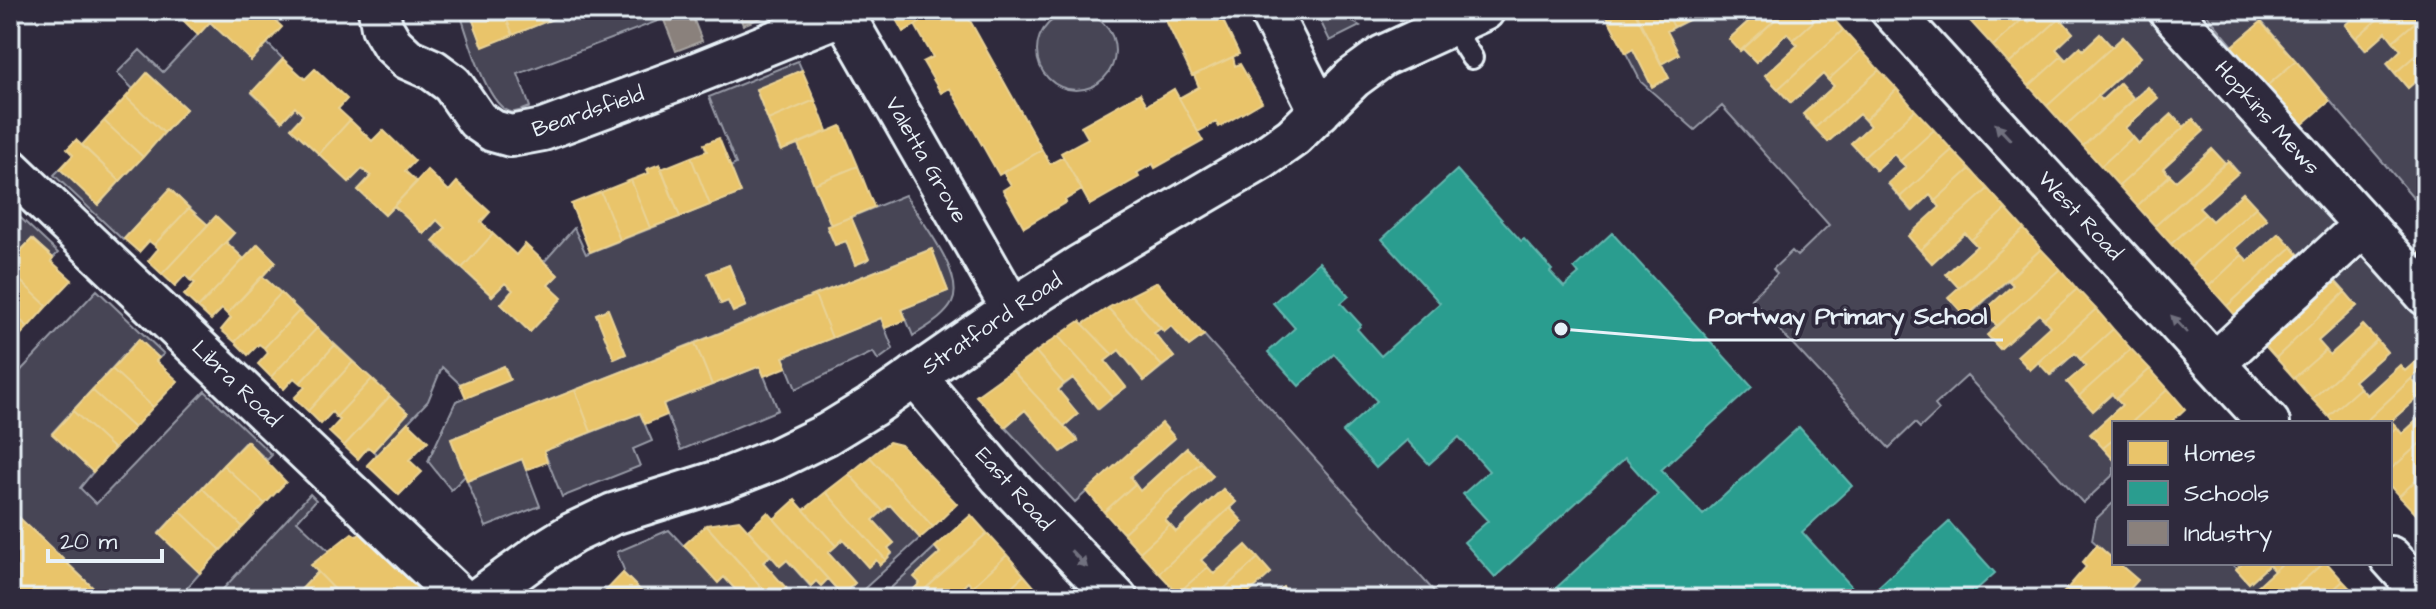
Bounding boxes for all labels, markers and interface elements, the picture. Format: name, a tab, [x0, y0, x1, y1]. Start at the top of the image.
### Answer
street label: Hopkins Mews	[2207, 54, 2327, 182]
street label: Beardsfield	[528, 78, 648, 146]
street label: Valetta Grove	[877, 91, 975, 229]
one-way arrow	[1995, 123, 2013, 142]
street label: West Road	[2031, 165, 2129, 267]
street label: Stratford Road	[916, 265, 1068, 383]
callout: Portway Primary School	[1693, 292, 2003, 340]
text: Portway Primary School	[1709, 300, 1987, 336]
one-way arrow	[2171, 315, 2189, 334]
street label: Libra Road	[184, 333, 288, 435]
legend	[2112, 421, 2392, 565]
text: Homes	[2184, 437, 2256, 471]
street label: East Road	[968, 440, 1060, 538]
text: Schools	[2184, 477, 2269, 511]
scale bar	[48, 513, 162, 563]
text: Industry	[2184, 517, 2272, 552]
text: 20 m	[60, 525, 117, 559]
one-way arrow	[1070, 550, 1088, 569]

